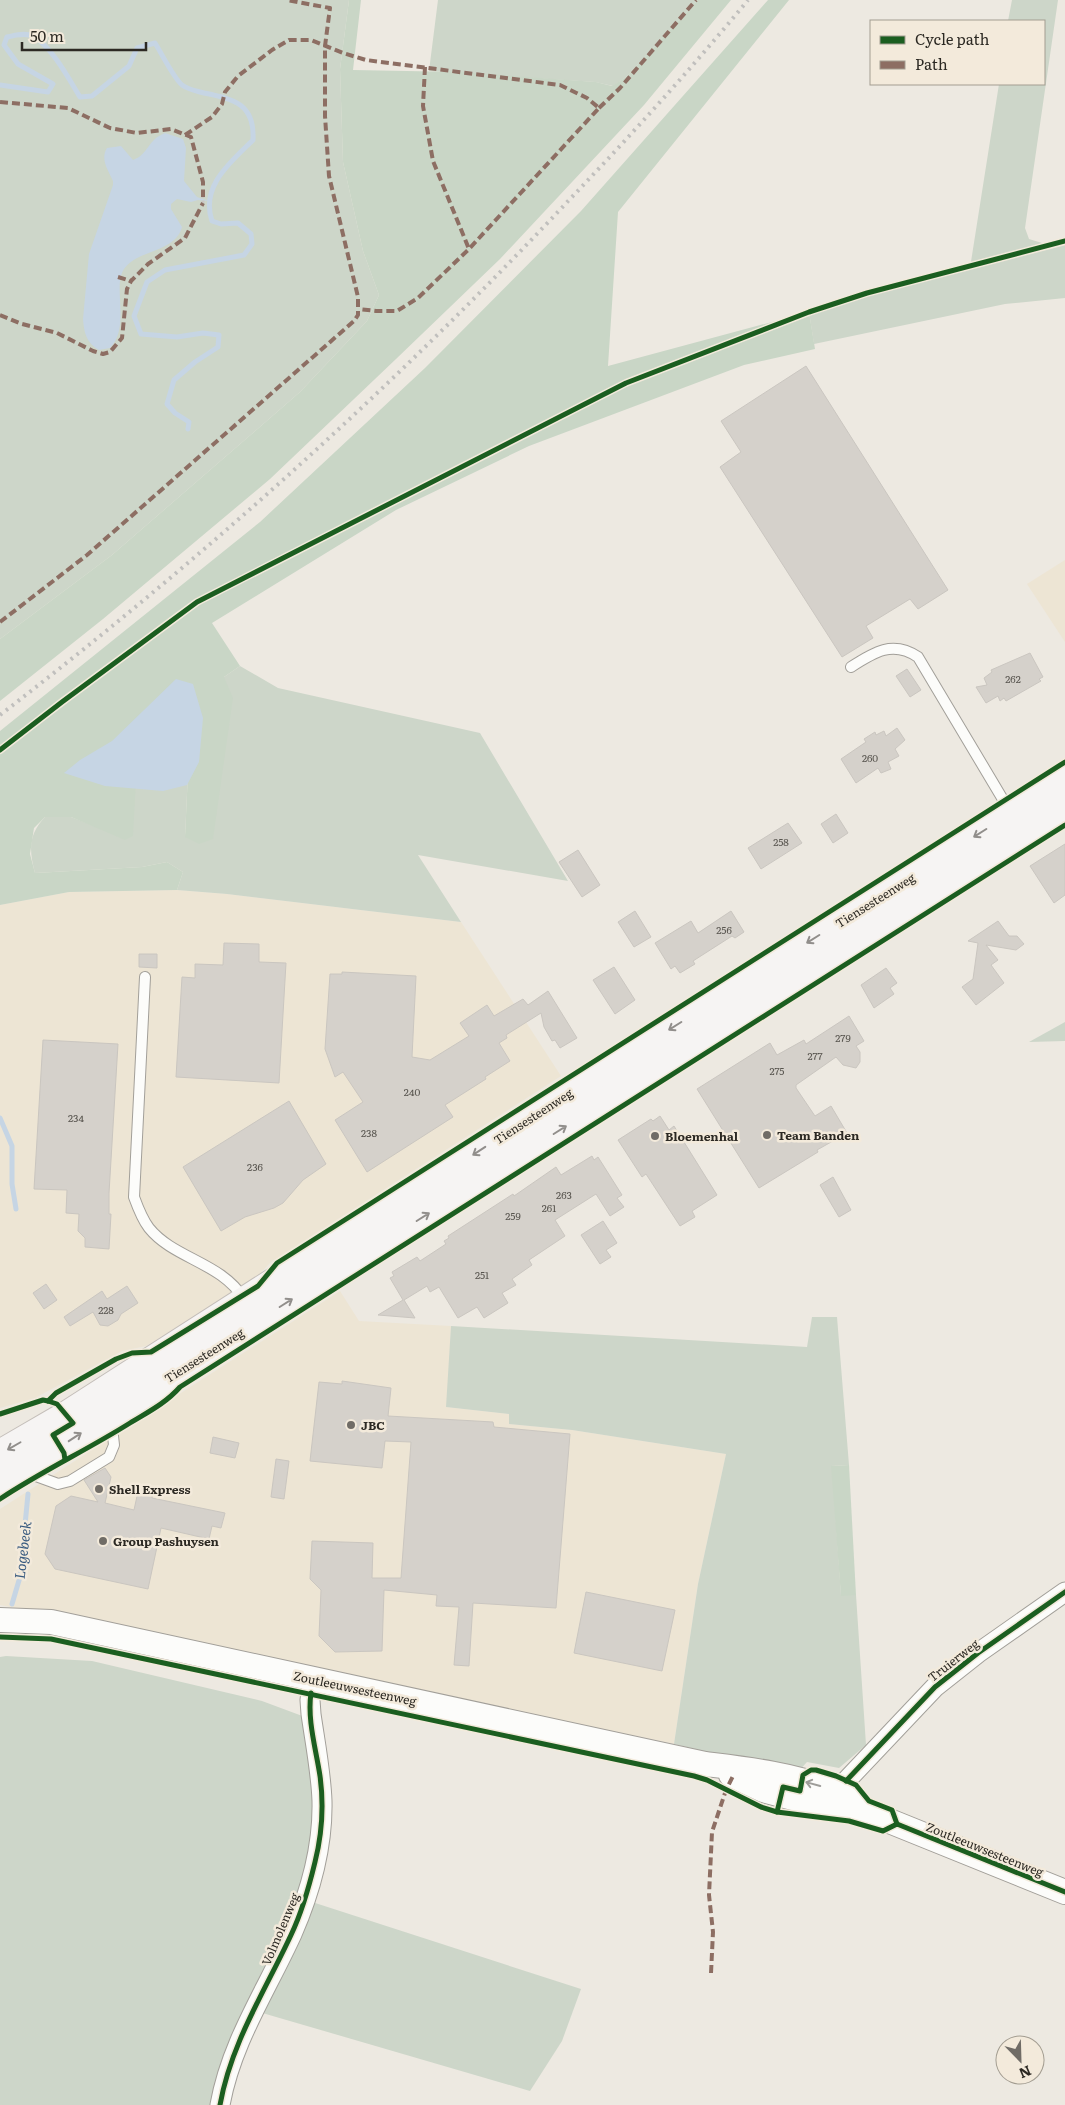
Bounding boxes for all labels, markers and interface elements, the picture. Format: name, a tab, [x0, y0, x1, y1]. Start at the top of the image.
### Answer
scale bar	[22, 20, 146, 52]
legend	[870, 20, 1045, 85]
text: 50 m	[30, 24, 64, 47]
text: Cycle path	[915, 27, 990, 50]
text: Path	[915, 52, 948, 75]
house number: 262	[1005, 671, 1021, 686]
house number: 260	[862, 750, 878, 765]
one-way arrow	[973, 829, 987, 839]
house number: 258	[773, 834, 789, 849]
street label: Tiensesteenweg	[832, 868, 919, 932]
house number: 256	[716, 922, 732, 937]
one-way arrow	[806, 934, 820, 944]
one-way arrow	[669, 1021, 683, 1031]
house number: 279	[835, 1030, 851, 1045]
house number: 277	[807, 1048, 823, 1063]
house number: 275	[770, 1063, 784, 1078]
street label: Tiensesteenweg	[490, 1083, 576, 1148]
house number: 240	[404, 1084, 420, 1099]
house number: 234	[68, 1110, 84, 1125]
one-way arrow	[553, 1124, 567, 1134]
house number: 238	[361, 1125, 377, 1140]
place label: Team Banden	[777, 1126, 860, 1144]
place label: Bloemenhal	[665, 1127, 739, 1145]
marker: Team Banden	[761, 1129, 773, 1141]
marker: Bloemenhal	[649, 1130, 661, 1142]
one-way arrow	[473, 1146, 487, 1156]
house number: 236	[247, 1159, 264, 1174]
house number: 263	[556, 1187, 572, 1202]
house number: 261	[542, 1200, 556, 1215]
house number: 259	[505, 1208, 521, 1223]
one-way arrow	[416, 1211, 430, 1222]
house number: 251	[475, 1267, 489, 1282]
one-way arrow	[278, 1298, 292, 1308]
house number: 228	[98, 1302, 114, 1317]
street label: Tiensesteenweg	[161, 1323, 248, 1387]
place label: JBC	[361, 1416, 385, 1434]
marker: JBC	[345, 1419, 357, 1431]
one-way arrow	[67, 1432, 81, 1442]
one-way arrow	[7, 1441, 21, 1451]
place label: Shell Express	[109, 1480, 190, 1498]
marker: Shell Express	[93, 1483, 105, 1495]
water label: Logebeek	[9, 1520, 36, 1580]
place label: Group Pashuysen	[113, 1532, 220, 1550]
marker: Group Pashuysen	[97, 1535, 109, 1547]
street label: Truierweg	[924, 1634, 983, 1686]
street label: Zoutleeuwsesteenweg	[292, 1666, 418, 1710]
one-way arrow	[805, 1779, 821, 1788]
street label: Zoutleeuwsesteenweg	[924, 1817, 1047, 1881]
street label: Volmolenweg	[257, 1890, 304, 1968]
north arrow	[995, 2035, 1045, 2085]
text: N	[1016, 2061, 1035, 2084]

